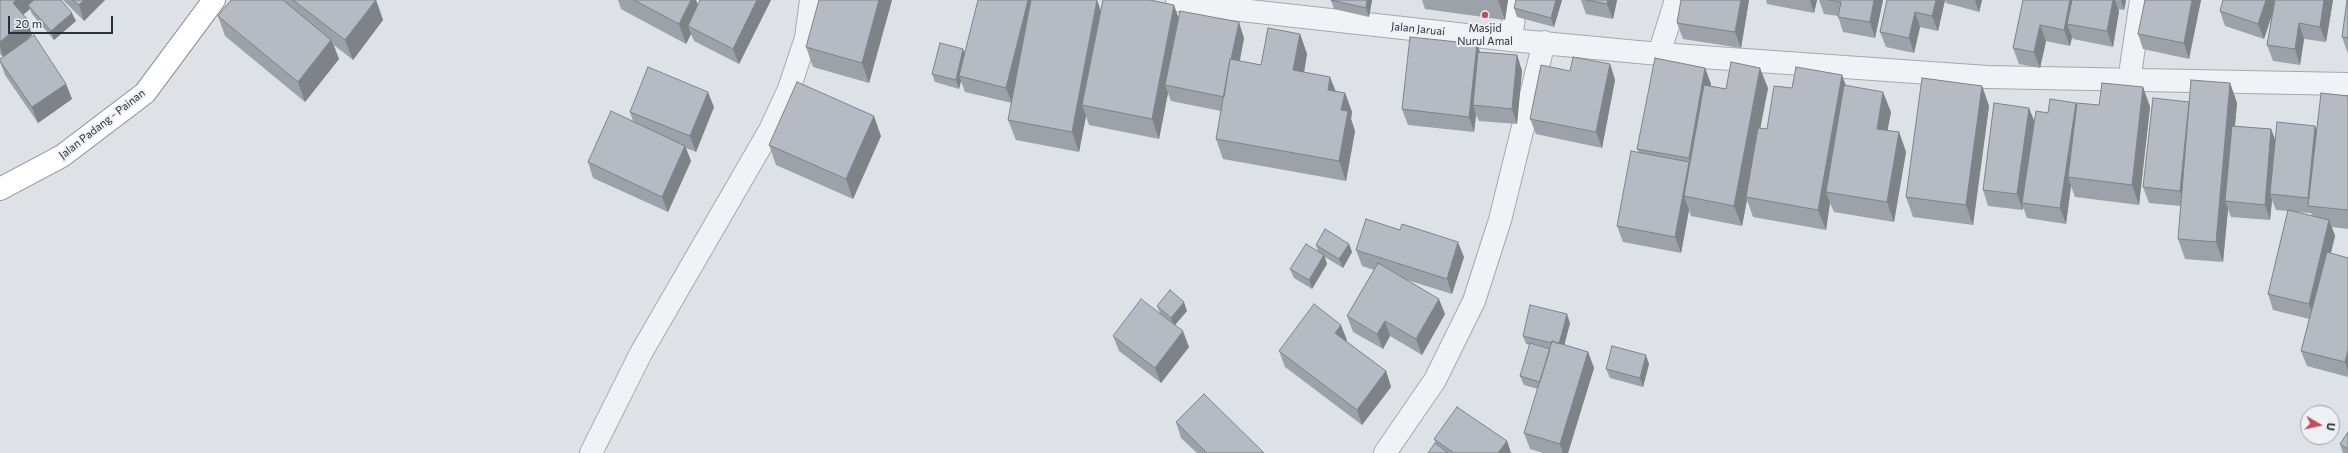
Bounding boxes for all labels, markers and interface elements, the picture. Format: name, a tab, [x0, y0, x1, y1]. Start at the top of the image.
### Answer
scale bar	[10, 8, 115, 34]
marker: Masjid Nurul Amal	[1480, 10, 1490, 20]
text: 20 m	[15, 16, 42, 30]
street label: Jalan Jaruai	[1390, 20, 1446, 38]
place label: Masjid Nurul Amal	[1457, 21, 1513, 47]
street label: Jalan Padang - Painan	[56, 86, 148, 162]
north arrow	[2300, 405, 2340, 445]
text: U	[2324, 422, 2338, 432]

